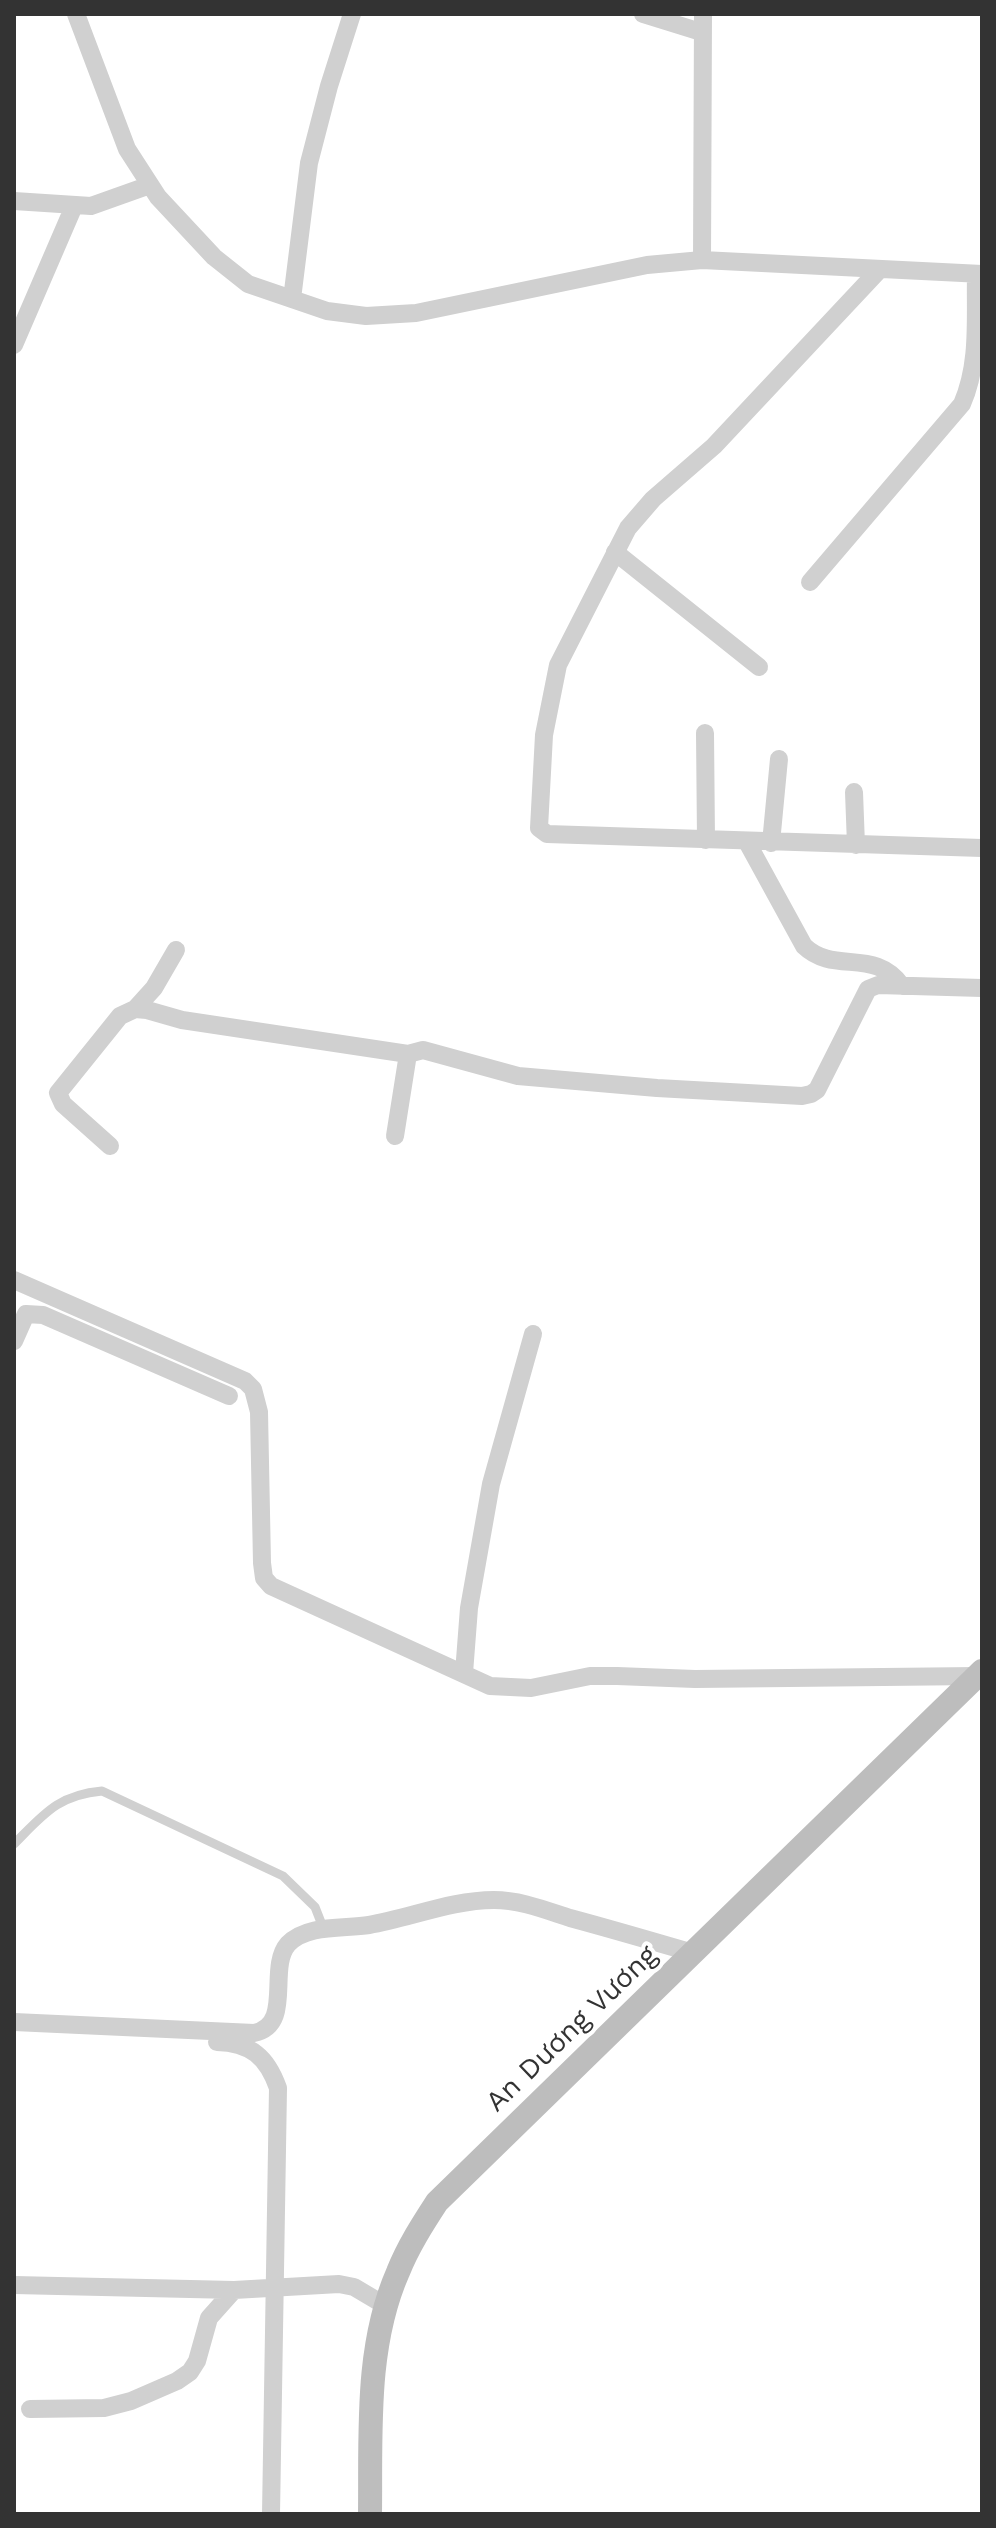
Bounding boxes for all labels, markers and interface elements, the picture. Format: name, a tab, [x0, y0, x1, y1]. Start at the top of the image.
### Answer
street label: An Dương Vương	[479, 1939, 665, 2119]

